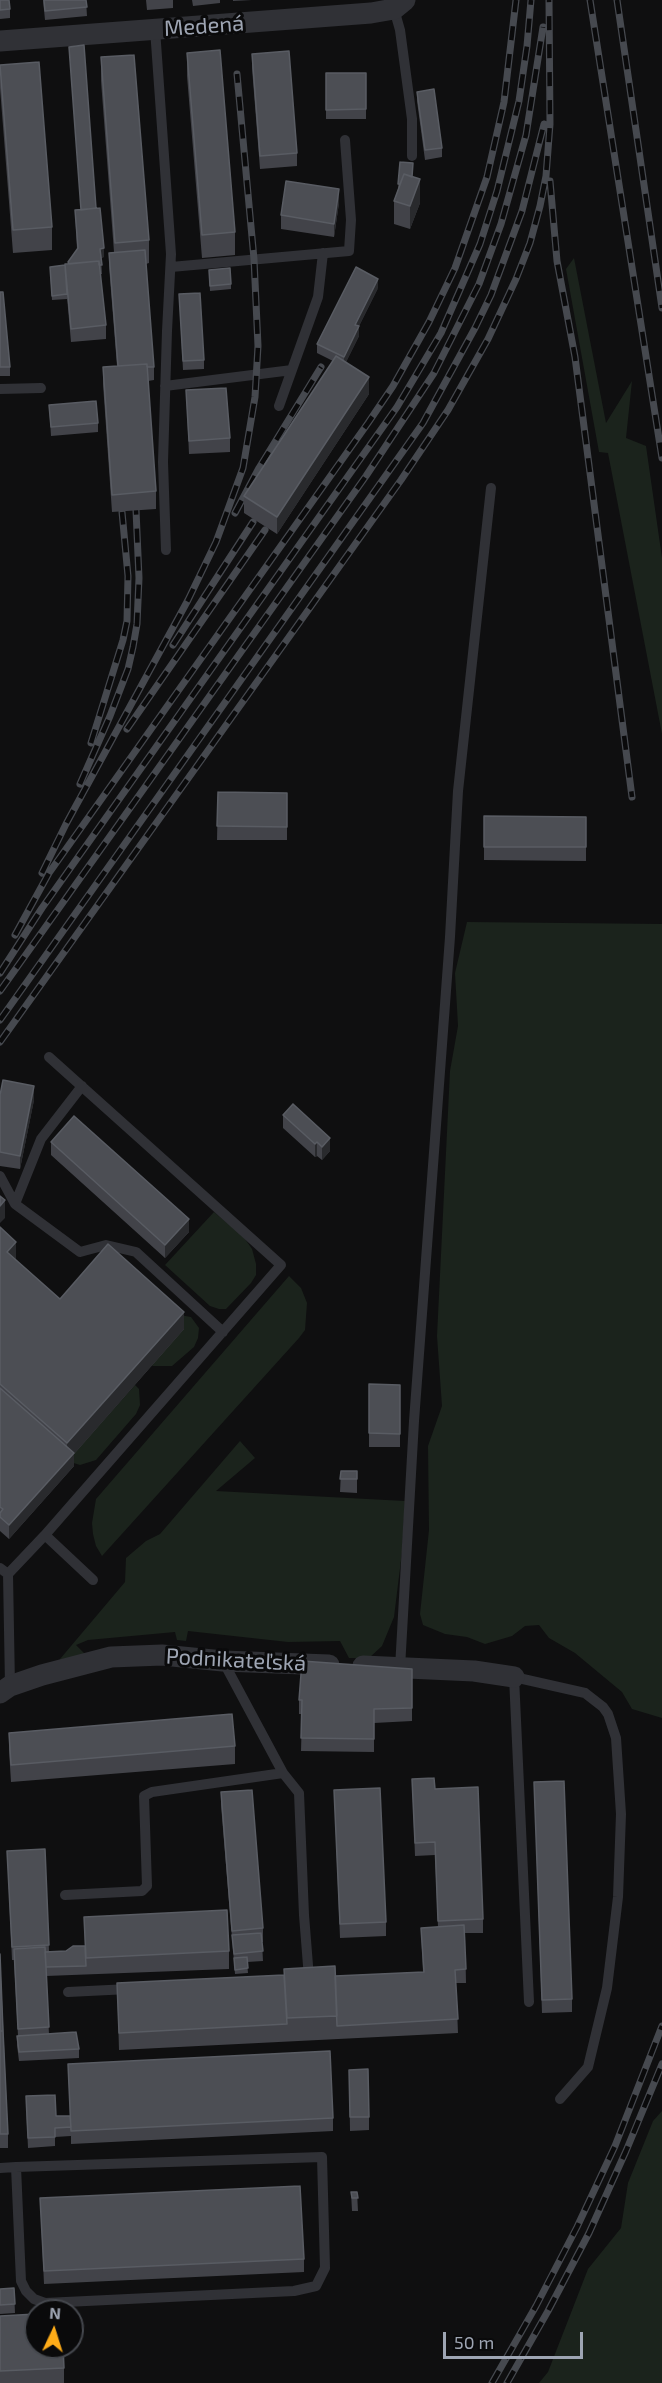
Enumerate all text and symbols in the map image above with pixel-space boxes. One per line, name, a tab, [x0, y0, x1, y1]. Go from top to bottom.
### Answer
street label: Medená	[163, 10, 245, 42]
street label: Podnikateľská	[165, 1643, 307, 1677]
north arrow	[24, 2299, 84, 2359]
text: N	[49, 2303, 62, 2322]
scale bar	[446, 2320, 586, 2358]
text: 50 m	[454, 2331, 494, 2353]

